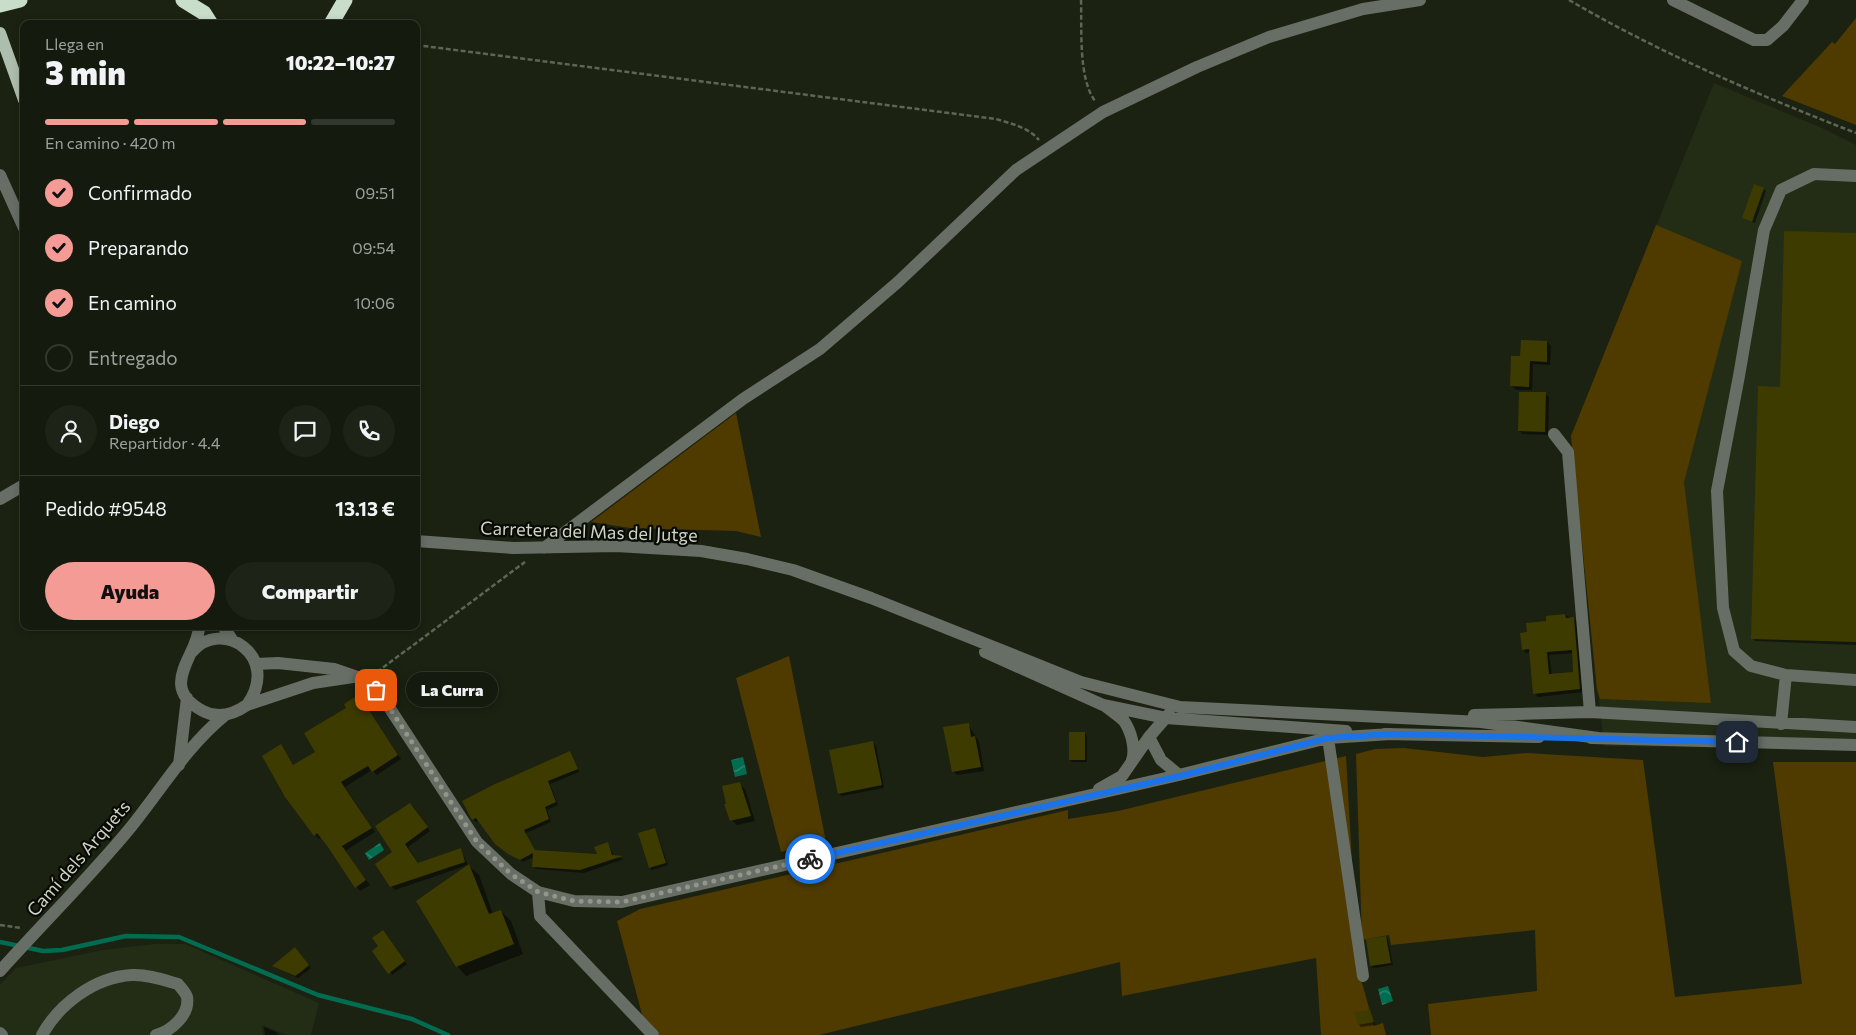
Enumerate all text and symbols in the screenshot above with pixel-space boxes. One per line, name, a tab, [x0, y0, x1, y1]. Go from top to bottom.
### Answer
text: Llega en	[45, 34, 104, 53]
text: 10:22–10:27	[286, 51, 395, 74]
text: 3 min	[45, 52, 126, 92]
text: En camino · 420 m	[45, 133, 175, 152]
icon: check	[45, 179, 73, 207]
text: Confirmado	[88, 181, 192, 204]
text: 09:51	[355, 183, 395, 202]
icon: check	[45, 234, 73, 262]
text: Preparando	[88, 236, 189, 259]
text: 09:54	[352, 238, 395, 257]
icon: check	[45, 289, 73, 317]
text: En camino	[88, 291, 177, 314]
text: 10:06	[354, 293, 395, 312]
text: Entregado	[88, 346, 178, 369]
button: person	[45, 405, 97, 457]
button: chat	[279, 405, 331, 457]
button: phone	[343, 405, 395, 457]
text: Diego	[109, 410, 160, 433]
text: Repartidor · 4.4	[109, 433, 220, 452]
text: Pedido #9548	[45, 497, 167, 520]
text: 13.13 €	[335, 497, 395, 520]
street label: Carretera del Mas del Jutge	[480, 516, 698, 546]
button: Ayuda	[45, 562, 215, 620]
button: Compartir	[225, 562, 395, 620]
pin	[355, 669, 397, 711]
callout: La Curra	[406, 672, 498, 708]
icon: bag	[362, 676, 390, 704]
text: La Curra	[421, 680, 483, 699]
pin	[1716, 721, 1758, 763]
icon: home	[1723, 728, 1751, 756]
street label: Camí dels Arquets	[22, 796, 134, 920]
courier	[785, 834, 835, 884]
icon: bike	[796, 845, 824, 873]

